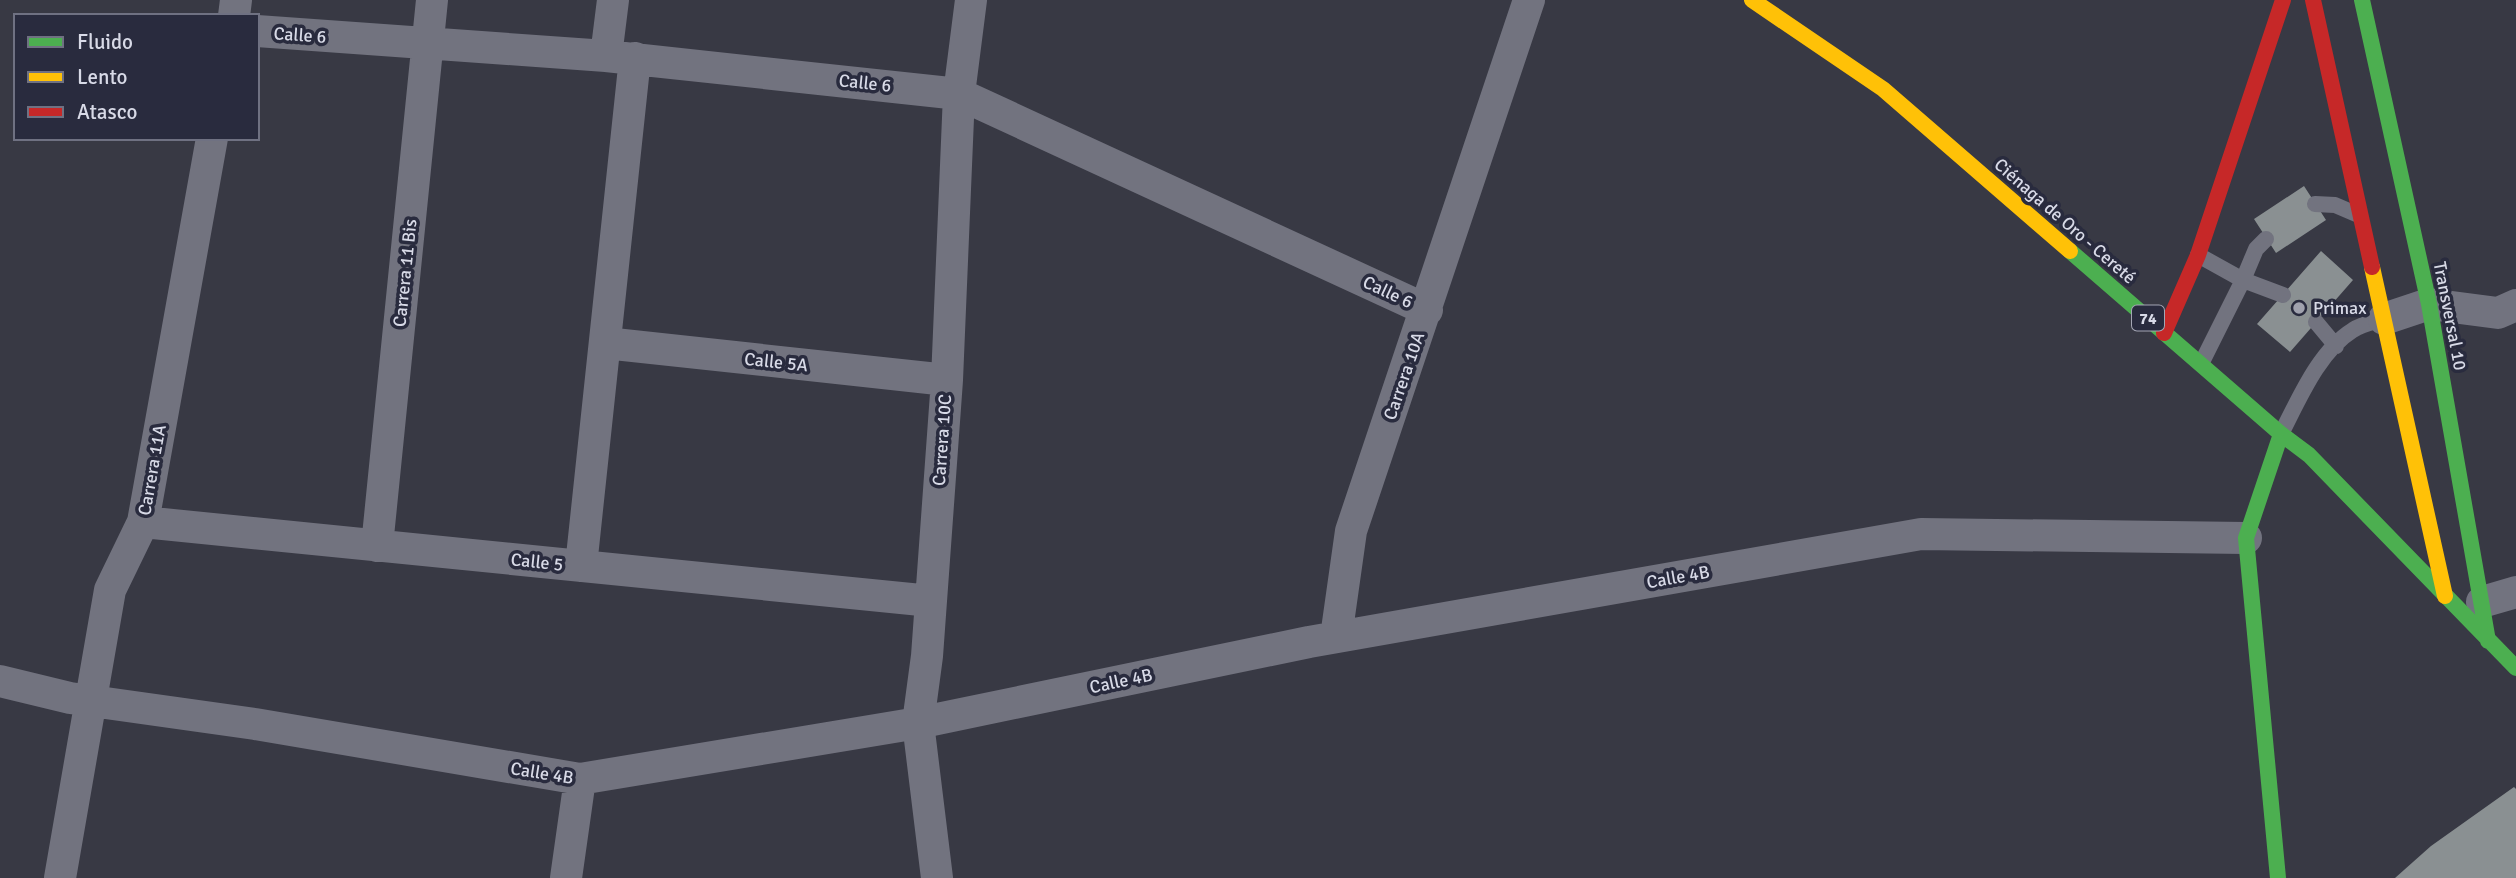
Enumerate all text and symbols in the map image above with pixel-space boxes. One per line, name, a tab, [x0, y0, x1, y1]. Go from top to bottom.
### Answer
legend	[14, 14, 259, 140]
street label: Calle 6	[273, 22, 327, 48]
text: Fluido	[77, 29, 133, 55]
text: Lento	[77, 64, 127, 90]
street label: Calle 6	[838, 69, 892, 97]
text: Atasco	[77, 99, 137, 125]
street label: Ciénaga de Oro - Cereté	[1990, 153, 2140, 289]
street label: Carrera 11 Bis	[388, 218, 422, 328]
street label: Transversal 10	[2429, 260, 2471, 372]
street label: Calle 6	[1359, 271, 1417, 313]
place label: Primax	[2313, 297, 2367, 319]
marker: Primax	[2291, 300, 2307, 316]
road number: 74	[2132, 306, 2164, 330]
street label: Carrera 10A	[1379, 329, 1429, 423]
street label: Calle 5A	[743, 348, 809, 376]
street label: Carrera 10C	[928, 393, 956, 486]
street label: Carrera 11A	[133, 423, 171, 517]
street label: Calle 5	[510, 548, 564, 576]
street label: Calle 4B	[1645, 561, 1711, 593]
street label: Calle 4B	[1088, 664, 1155, 698]
street label: Calle 4B	[509, 757, 575, 789]

